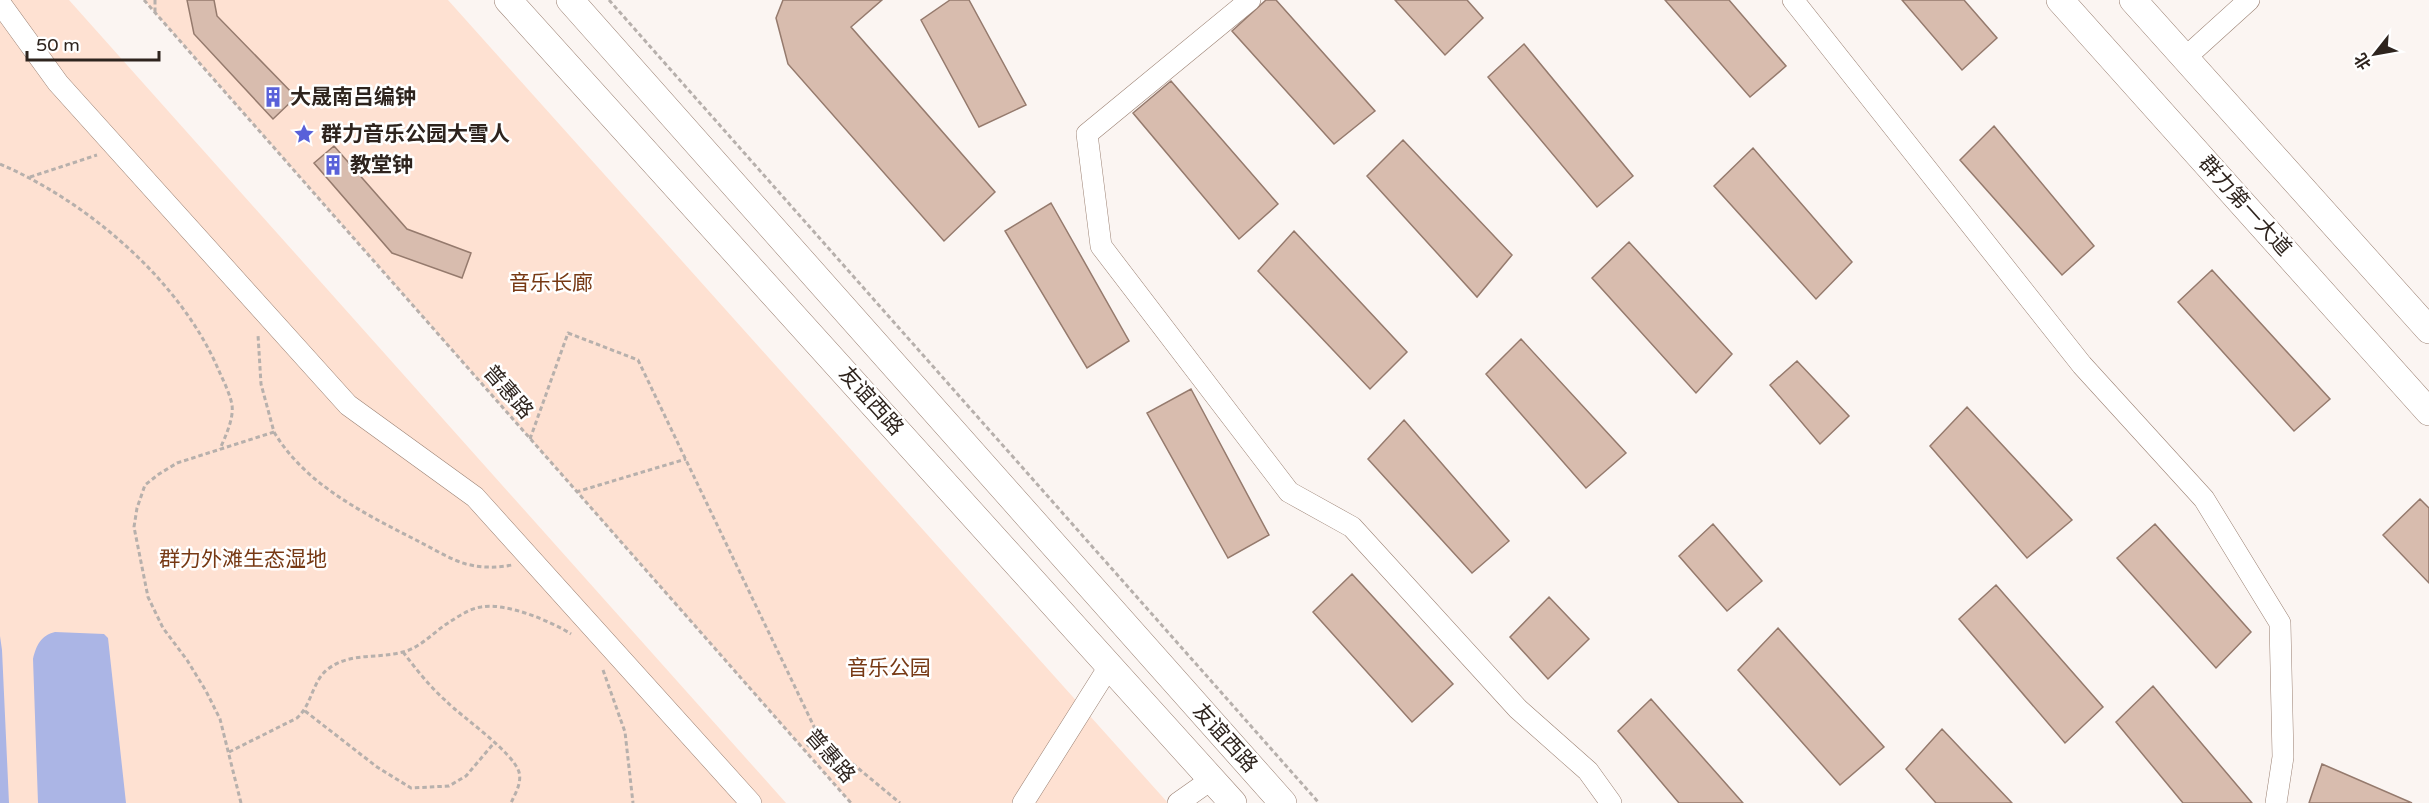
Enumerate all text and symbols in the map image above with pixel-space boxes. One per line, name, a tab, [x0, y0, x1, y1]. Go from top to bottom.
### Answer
scale bar	[27, 24, 159, 62]
north arrow	[2345, 24, 2405, 84]
text: 50 m	[36, 34, 80, 56]
text: 北	[2350, 49, 2376, 73]
building icon: 大晟南吕编钟	[261, 85, 285, 109]
place label: 大晟南吕编钟	[290, 85, 416, 110]
place icon: 群力音乐公园大雪人	[292, 122, 316, 146]
place label: 群力音乐公园大雪人	[321, 122, 510, 147]
street label: 群力第一大道	[2194, 151, 2296, 261]
building icon: 教堂钟	[321, 153, 345, 177]
place label: 教堂钟	[350, 153, 413, 178]
park label: 音乐长廊	[509, 271, 593, 296]
street label: 普惠路	[478, 360, 538, 424]
street label: 友谊西路	[834, 361, 908, 441]
park label: 群力外滩生态湿地	[159, 547, 327, 572]
park label: 音乐公园	[847, 656, 931, 681]
street label: 友谊西路	[1188, 698, 1262, 778]
street label: 普惠路	[800, 724, 860, 788]

